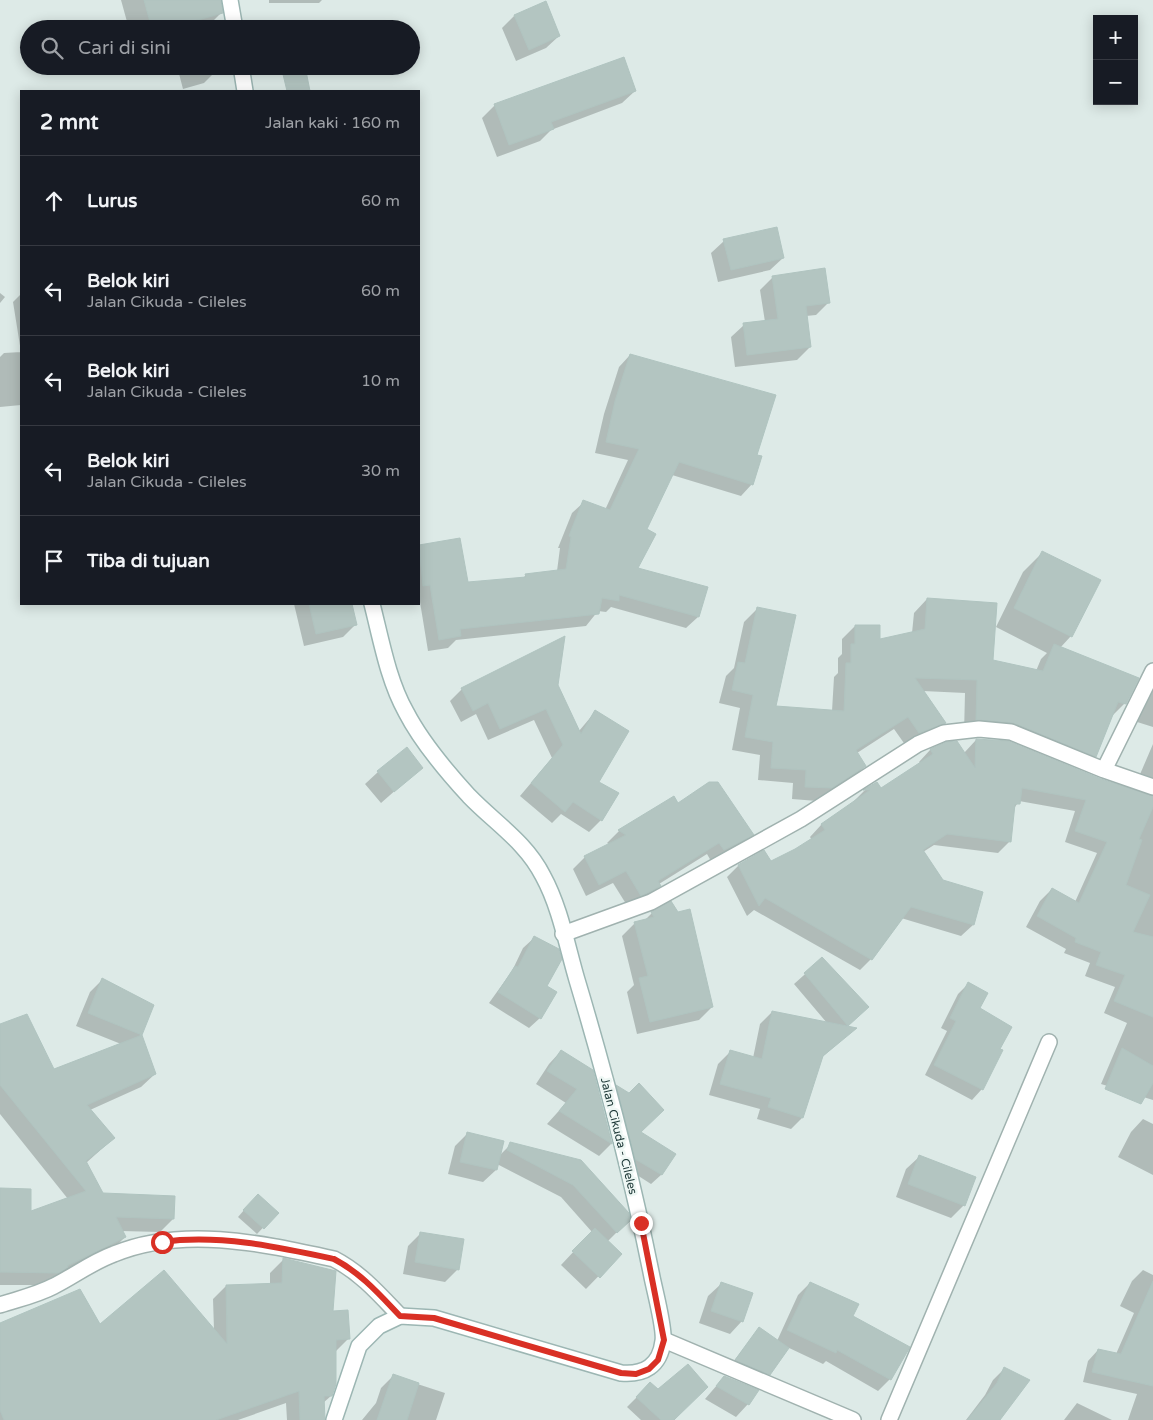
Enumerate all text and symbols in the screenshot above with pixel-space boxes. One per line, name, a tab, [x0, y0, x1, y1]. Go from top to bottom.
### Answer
map controls	[1093, 15, 1138, 105]
button: +	[1093, 15, 1138, 60]
search box	[20, 20, 420, 75]
icon: search	[38, 34, 66, 62]
text: Cari di sini	[78, 37, 171, 59]
button: −	[1093, 60, 1138, 105]
text: 2 mnt	[40, 110, 99, 135]
text: Jalan kaki · 160 m	[265, 113, 400, 133]
icon: ahead	[40, 187, 68, 215]
text: Lurus	[87, 190, 137, 212]
text: 60 m	[361, 191, 400, 211]
text: Belok kiri	[87, 270, 170, 292]
icon: left	[40, 277, 68, 305]
text: 60 m	[361, 281, 400, 301]
text: Jalan Cikuda - Cileles	[87, 292, 247, 312]
text: Belok kiri	[87, 360, 170, 382]
icon: left	[40, 367, 68, 395]
text: 10 m	[361, 371, 400, 391]
text: Jalan Cikuda - Cileles	[87, 382, 247, 402]
text: Belok kiri	[87, 450, 170, 472]
icon: left	[40, 457, 68, 485]
text: 30 m	[361, 461, 400, 481]
text: Jalan Cikuda - Cileles	[87, 472, 247, 492]
icon: arrive	[40, 547, 68, 575]
text: Tiba di tujuan	[87, 550, 210, 572]
street label: Jalan Cikuda - Cileles	[598, 1076, 640, 1196]
route end	[630, 1212, 653, 1235]
route start	[151, 1231, 174, 1254]

